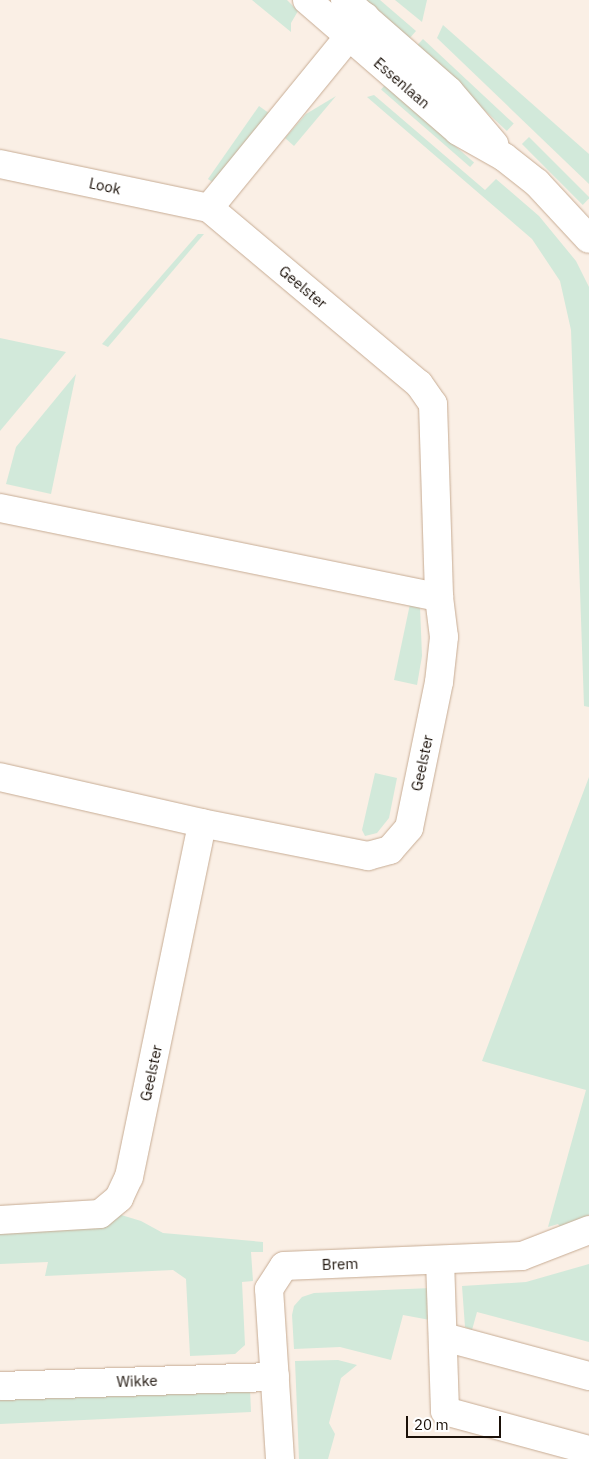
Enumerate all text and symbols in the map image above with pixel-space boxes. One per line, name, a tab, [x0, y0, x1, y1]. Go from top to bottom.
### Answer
street label: Essenlaan	[370, 54, 434, 112]
street label: Look	[87, 174, 123, 198]
street label: Geelster	[275, 262, 331, 312]
street label: Geelster	[407, 733, 437, 793]
street label: Geelster	[136, 1043, 166, 1103]
street label: Brem	[321, 1254, 359, 1274]
street label: Wikke	[116, 1371, 158, 1391]
scale bar	[409, 1406, 504, 1438]
text: 20 m	[414, 1415, 449, 1434]

